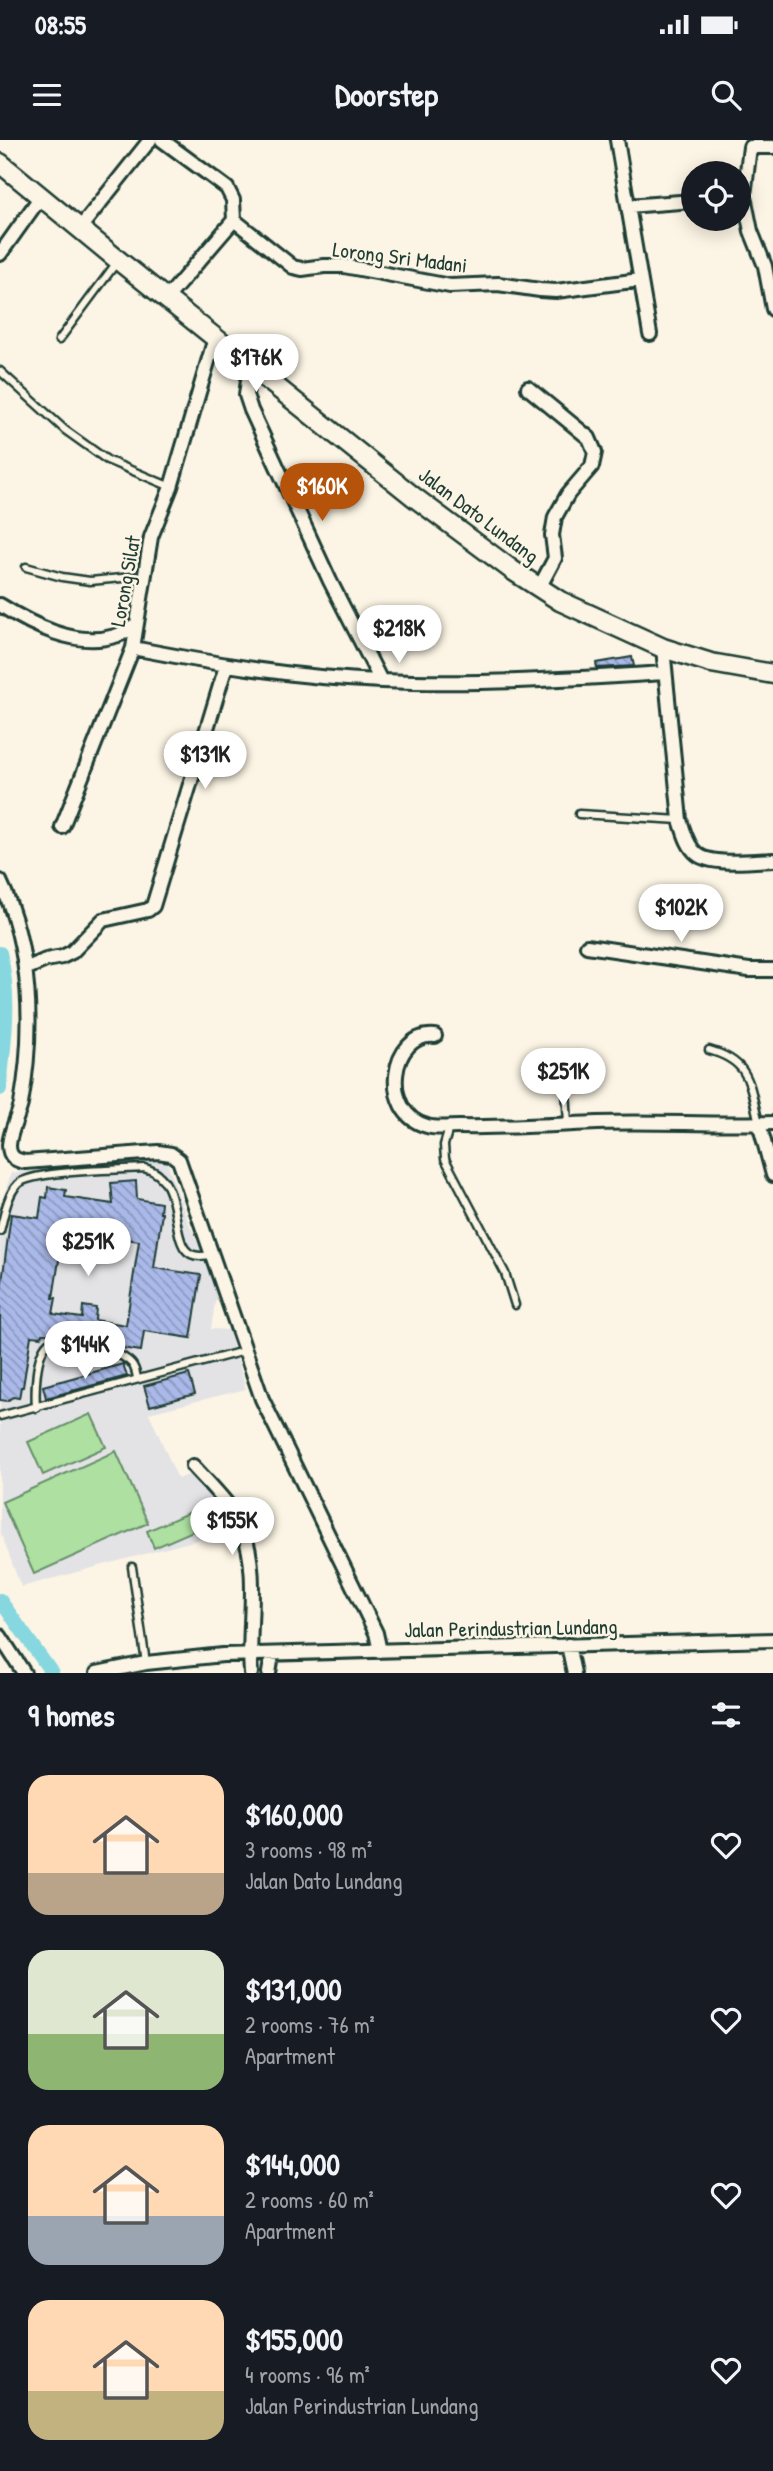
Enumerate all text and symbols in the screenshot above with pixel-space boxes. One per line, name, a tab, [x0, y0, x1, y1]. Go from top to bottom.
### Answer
text: 08:55	[35, 7, 86, 42]
text: Doorstep	[335, 73, 438, 116]
icon: menu	[28, 76, 66, 114]
icon: search	[707, 76, 745, 114]
map controls	[681, 161, 751, 231]
button: locate	[681, 161, 751, 231]
street label: Lorong Sri Madani	[331, 234, 469, 280]
pin: $176K	[207, 334, 305, 394]
text: $176K	[230, 341, 282, 372]
street label: Jalan Dato Lundang	[413, 460, 545, 570]
pin: $160K	[273, 464, 371, 523]
text: $160K	[296, 470, 348, 501]
street label: Lorong Silat	[103, 532, 147, 629]
pin: $218K	[350, 606, 448, 665]
text: $218K	[373, 612, 425, 643]
pin: $131K	[156, 732, 254, 791]
text: $131K	[180, 738, 230, 769]
pin: $102K	[632, 884, 730, 944]
text: $102K	[654, 891, 708, 922]
pin: $251K	[514, 1048, 612, 1108]
text: $251K	[537, 1055, 589, 1086]
pin: $251K	[39, 1218, 137, 1278]
text: $251K	[62, 1225, 114, 1256]
pin: $144K	[36, 1322, 134, 1381]
text: $144K	[60, 1328, 110, 1359]
pin: $155K	[183, 1498, 281, 1557]
text: $155K	[206, 1504, 258, 1535]
street label: Jalan Perindustrian Lundang	[404, 1612, 618, 1644]
text: 9 homes	[28, 1695, 115, 1735]
icon: filters	[707, 1696, 745, 1734]
text: $160,000	[245, 1794, 343, 1834]
icon: home	[84, 1803, 168, 1887]
icon: heart	[707, 1826, 745, 1864]
text: 3 rooms · 98 m²	[245, 1834, 372, 1865]
text: Jalan Dato Lundang	[245, 1865, 403, 1896]
text: $131,000	[245, 1969, 342, 2009]
icon: home	[84, 1978, 168, 2062]
icon: heart	[707, 2001, 745, 2039]
text: 2 rooms · 76 m²	[245, 2009, 375, 2040]
text: Apartment	[245, 2040, 335, 2071]
text: $144,000	[245, 2144, 340, 2184]
icon: home	[84, 2153, 168, 2237]
icon: heart	[707, 2176, 745, 2214]
text: 2 rooms · 60 m²	[245, 2184, 374, 2215]
text: Apartment	[245, 2215, 335, 2246]
text: $155,000	[245, 2319, 343, 2359]
icon: home	[84, 2328, 168, 2412]
icon: heart	[707, 2351, 745, 2389]
text: 4 rooms · 96 m²	[245, 2359, 370, 2390]
text: Jalan Perindustrian Lundang	[245, 2390, 478, 2421]

